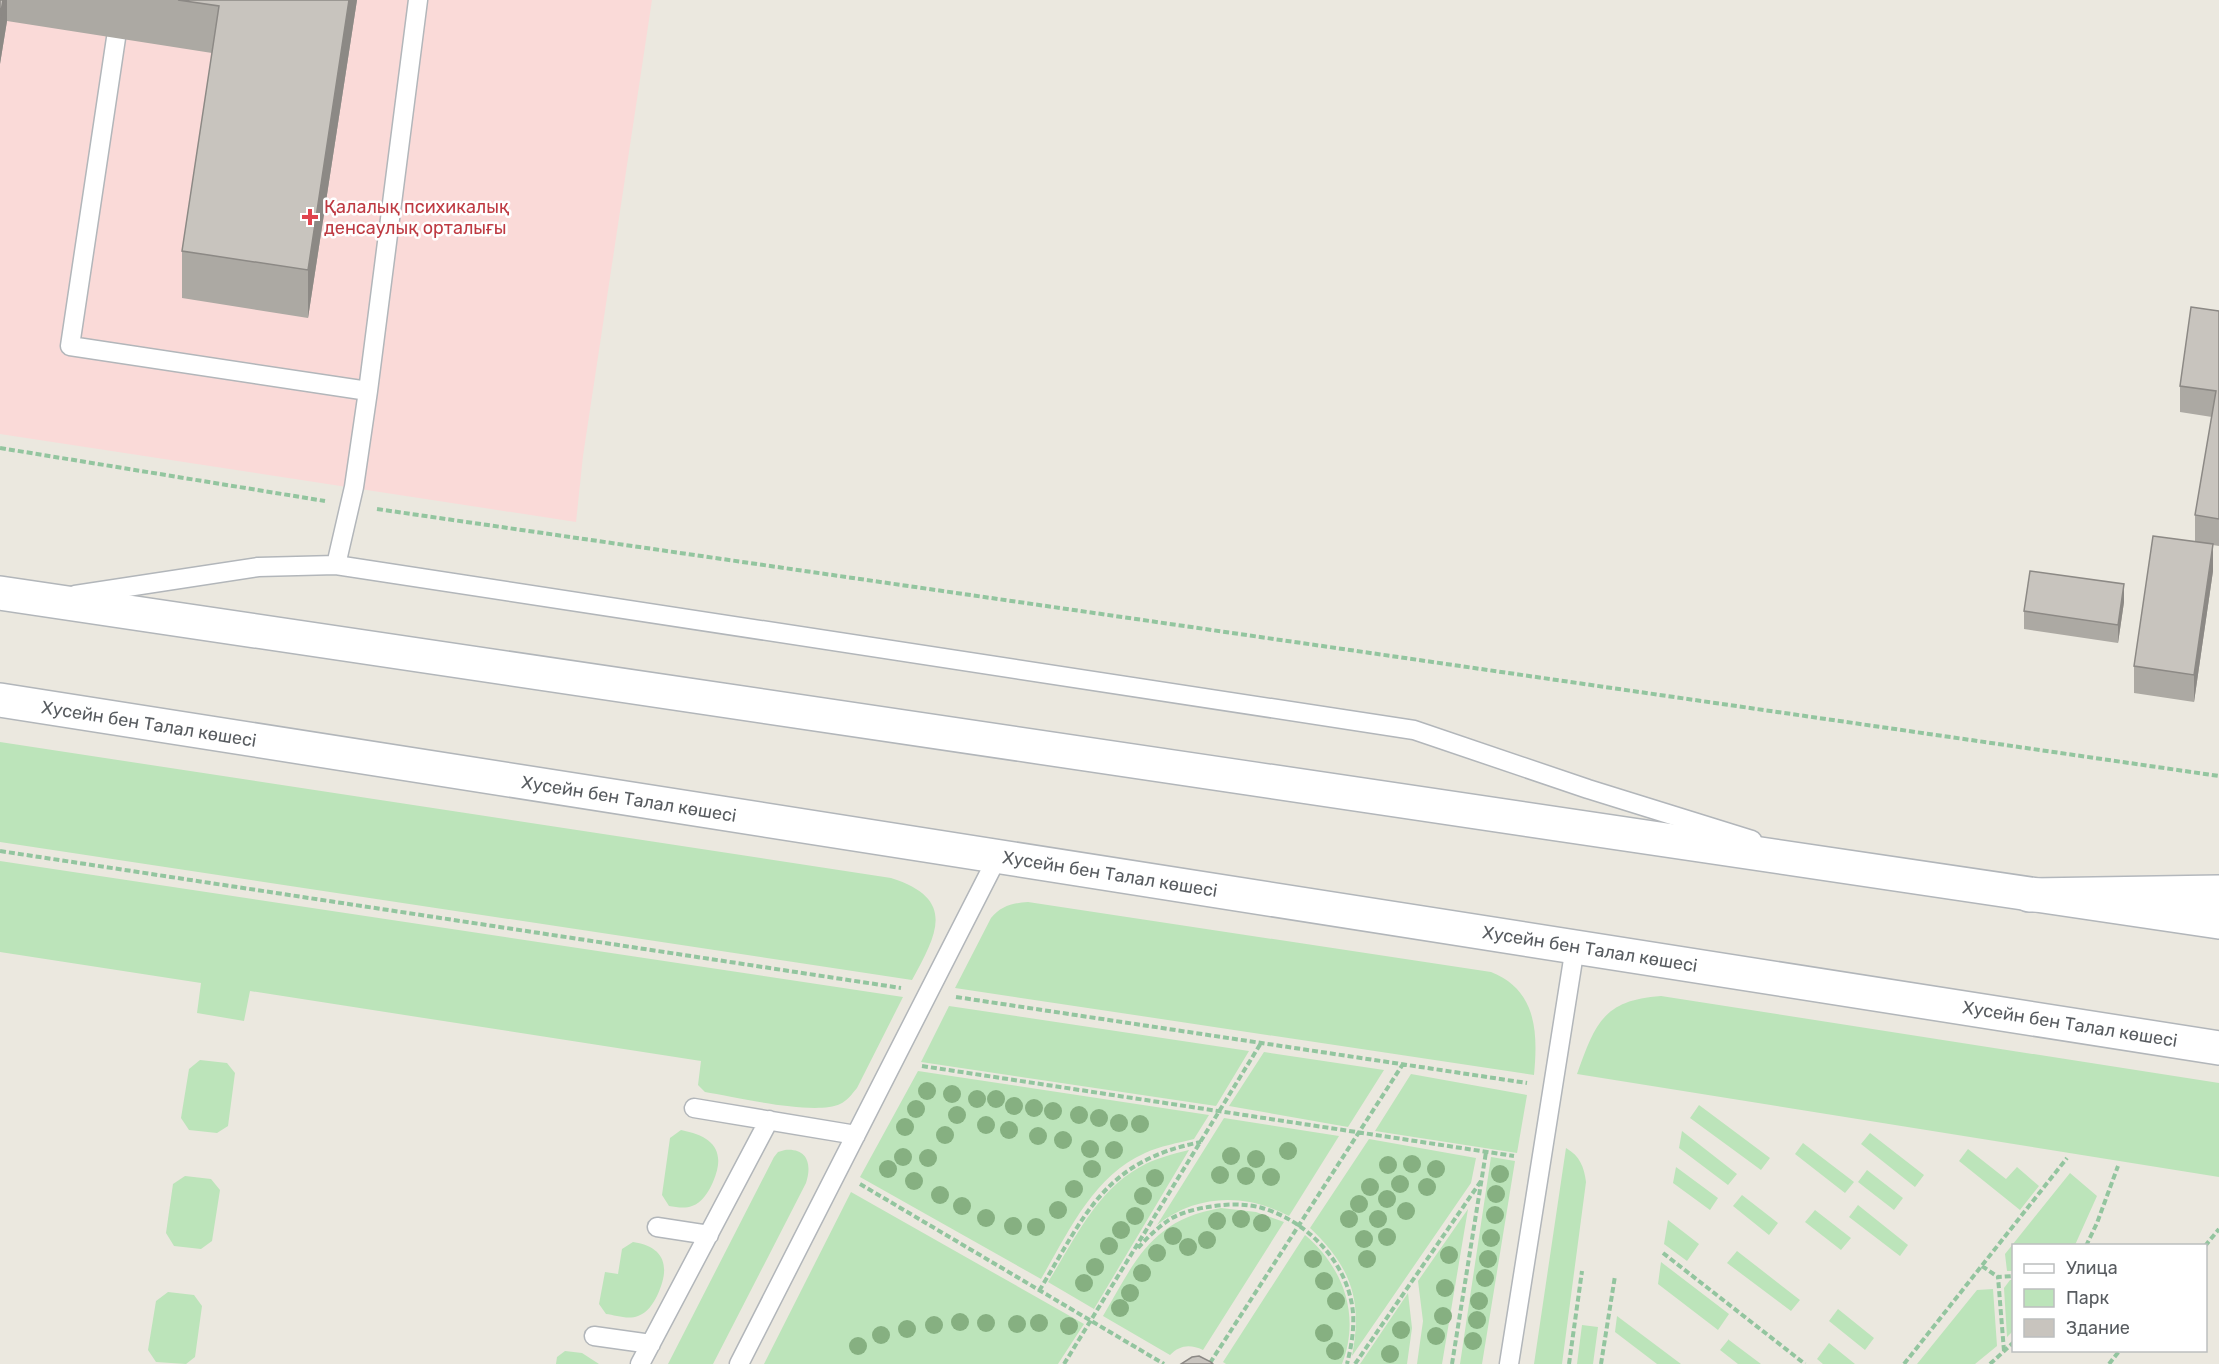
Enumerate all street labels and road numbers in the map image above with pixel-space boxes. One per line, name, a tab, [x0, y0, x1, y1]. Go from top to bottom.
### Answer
street label: Хусейн бен Талал көшесі	[40, 696, 258, 752]
street label: Хусейн бен Талал көшесі	[520, 771, 738, 827]
street label: Хусейн бен Талал көшесі	[1001, 846, 1219, 902]
street label: Хусейн бен Талал көшесі	[1481, 921, 1699, 977]
street label: Хусейн бен Талал көшесі	[1961, 996, 2179, 1052]

